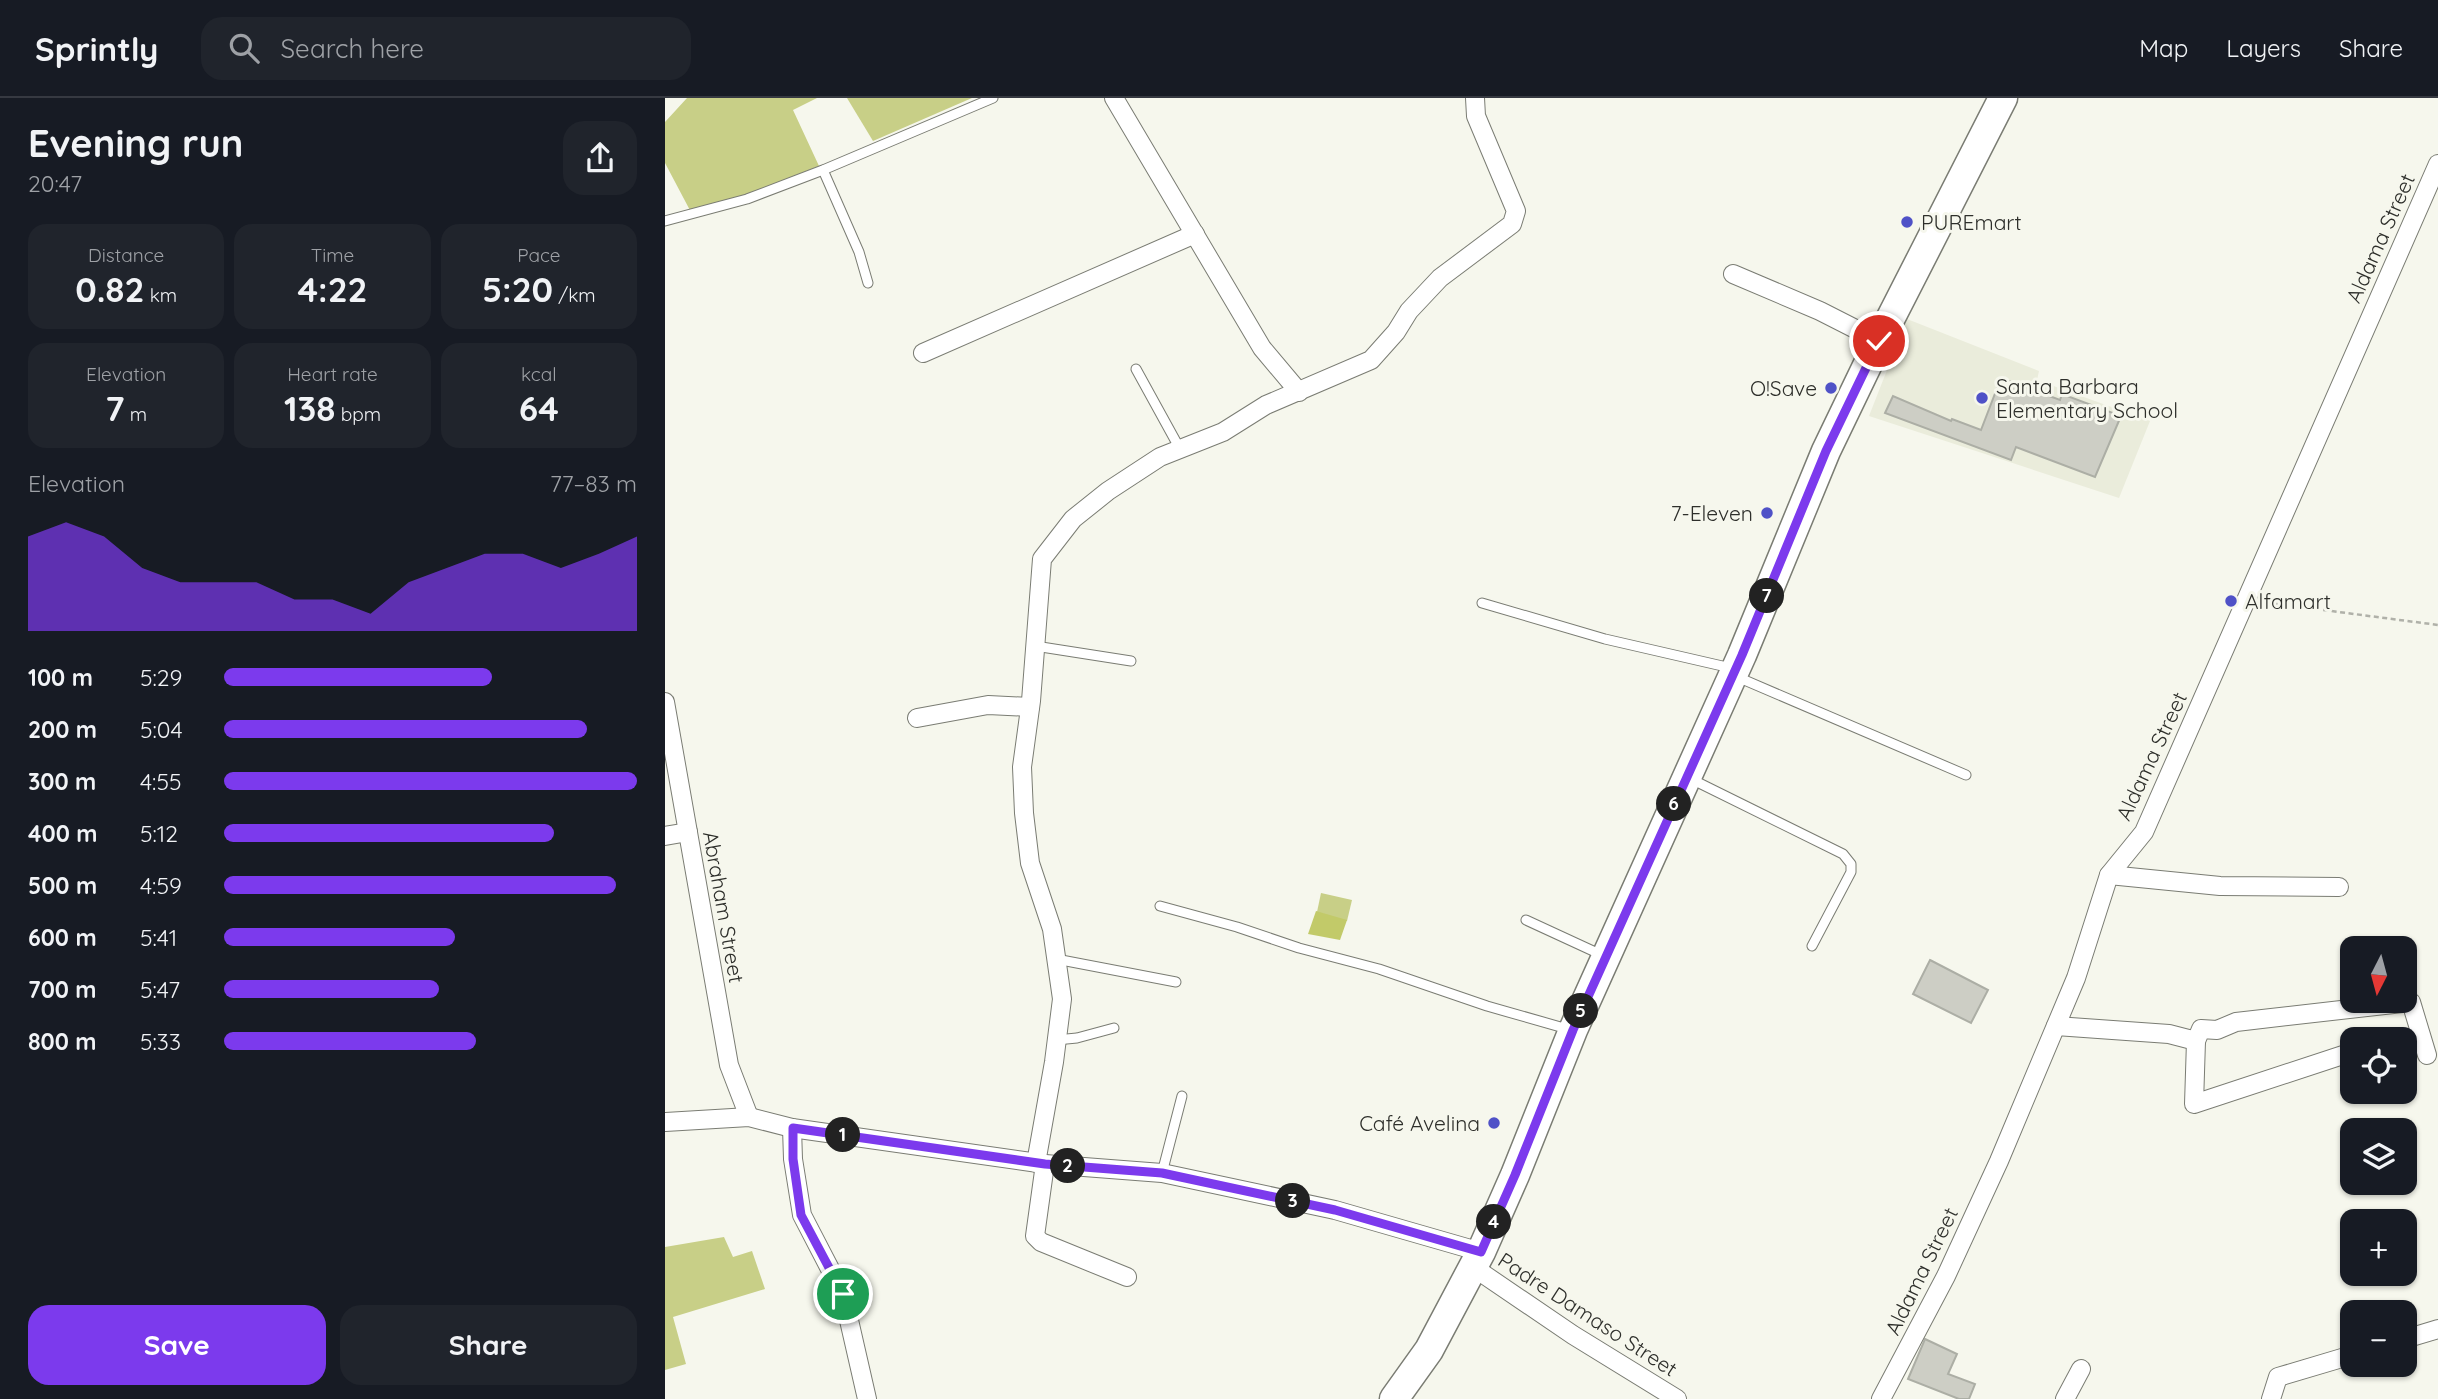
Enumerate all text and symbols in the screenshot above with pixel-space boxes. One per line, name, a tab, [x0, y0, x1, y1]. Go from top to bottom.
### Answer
search box	[201, 17, 691, 80]
text: Sprintly	[35, 28, 159, 69]
icon: search	[225, 29, 263, 67]
text: Search here	[281, 32, 424, 65]
text: Map	[2139, 33, 2188, 63]
text: Layers	[2226, 33, 2301, 63]
text: Share	[2339, 33, 2403, 63]
text: Evening run	[28, 119, 243, 167]
button: share	[563, 121, 637, 195]
text: 20:47	[28, 169, 82, 198]
street label: Aldama Street	[2340, 169, 2420, 307]
place label: PUREmart	[1921, 209, 2022, 235]
marker: PUREmart	[1899, 214, 1915, 230]
text: Distance	[88, 243, 164, 267]
text: Time	[311, 243, 354, 267]
text: Pace	[517, 243, 560, 267]
text: 0.82	[75, 267, 144, 311]
text: 4:22	[298, 267, 367, 311]
text: 5:20	[482, 267, 553, 311]
text: km	[144, 283, 177, 307]
text: /km	[553, 283, 596, 307]
pin	[1849, 311, 1909, 371]
icon: check	[1860, 322, 1898, 360]
text: Elevation	[86, 362, 166, 386]
text: Heart rate	[287, 362, 378, 386]
text: kcal	[521, 362, 557, 386]
place label: Santa Barbara Elementary School	[1996, 373, 2178, 423]
place label: O!Save	[1750, 375, 1817, 401]
marker: O!Save	[1823, 380, 1839, 396]
text: 7	[105, 386, 125, 430]
text: 138	[284, 386, 336, 430]
text: 64	[519, 386, 559, 430]
marker: Santa Barbara Elementary School	[1974, 390, 1990, 406]
text: m	[125, 402, 147, 426]
text: bpm	[336, 402, 381, 426]
text: Elevation	[28, 469, 125, 498]
text: 77–83 m	[550, 469, 637, 498]
place label: 7-Eleven	[1671, 500, 1753, 526]
marker: 7-Eleven	[1759, 505, 1775, 521]
pin: 7	[1749, 578, 1785, 614]
text: 7	[1761, 583, 1772, 607]
place label: Alfamart	[2245, 588, 2331, 614]
marker: Alfamart	[2223, 593, 2239, 609]
text: 100 m	[28, 663, 93, 692]
text: 5:29	[140, 663, 182, 692]
street label: Aldama Street	[2110, 688, 2192, 824]
text: 200 m	[28, 715, 97, 744]
text: 5:04	[140, 715, 183, 744]
text: 300 m	[28, 767, 96, 796]
text: 4:55	[140, 767, 182, 796]
pin: 6	[1657, 786, 1691, 822]
text: 6	[1668, 791, 1679, 815]
text: 400 m	[28, 819, 97, 848]
text: 5:12	[140, 819, 178, 848]
street label: Abraham Street	[698, 829, 750, 985]
text: 500 m	[28, 871, 97, 900]
text: 4:59	[140, 871, 182, 900]
text: 600 m	[28, 923, 97, 952]
text: 5:41	[140, 923, 177, 952]
north arrow	[2340, 936, 2417, 1013]
map controls	[2340, 936, 2417, 1377]
text: 700 m	[28, 975, 97, 1004]
text: 5:47	[140, 975, 180, 1004]
pin: 5	[1563, 993, 1599, 1028]
text: 5	[1575, 998, 1586, 1022]
text: 800 m	[28, 1027, 97, 1056]
text: 5:33	[140, 1027, 181, 1056]
button: locate	[2340, 1027, 2417, 1104]
place label: Café Avelina	[1359, 1110, 1480, 1136]
marker: Café Avelina	[1486, 1115, 1502, 1131]
pin: 1	[825, 1118, 861, 1152]
button: layers	[2340, 1118, 2417, 1195]
text: 1	[839, 1122, 846, 1146]
pin: 2	[1051, 1148, 1085, 1184]
text: 2	[1062, 1153, 1073, 1177]
pin: 3	[1275, 1184, 1311, 1218]
text: 3	[1287, 1188, 1298, 1212]
street label: Aldama Street	[1879, 1203, 1963, 1339]
pin: 4	[1477, 1204, 1511, 1240]
text: 4	[1488, 1209, 1499, 1233]
button: +	[2340, 1209, 2417, 1286]
street label: Padre Damaso Street	[1494, 1246, 1682, 1382]
pin	[813, 1264, 873, 1324]
icon: arrive	[824, 1275, 862, 1313]
button: −	[2340, 1300, 2417, 1377]
button: Save	[28, 1305, 326, 1385]
button: Share	[340, 1305, 637, 1385]

